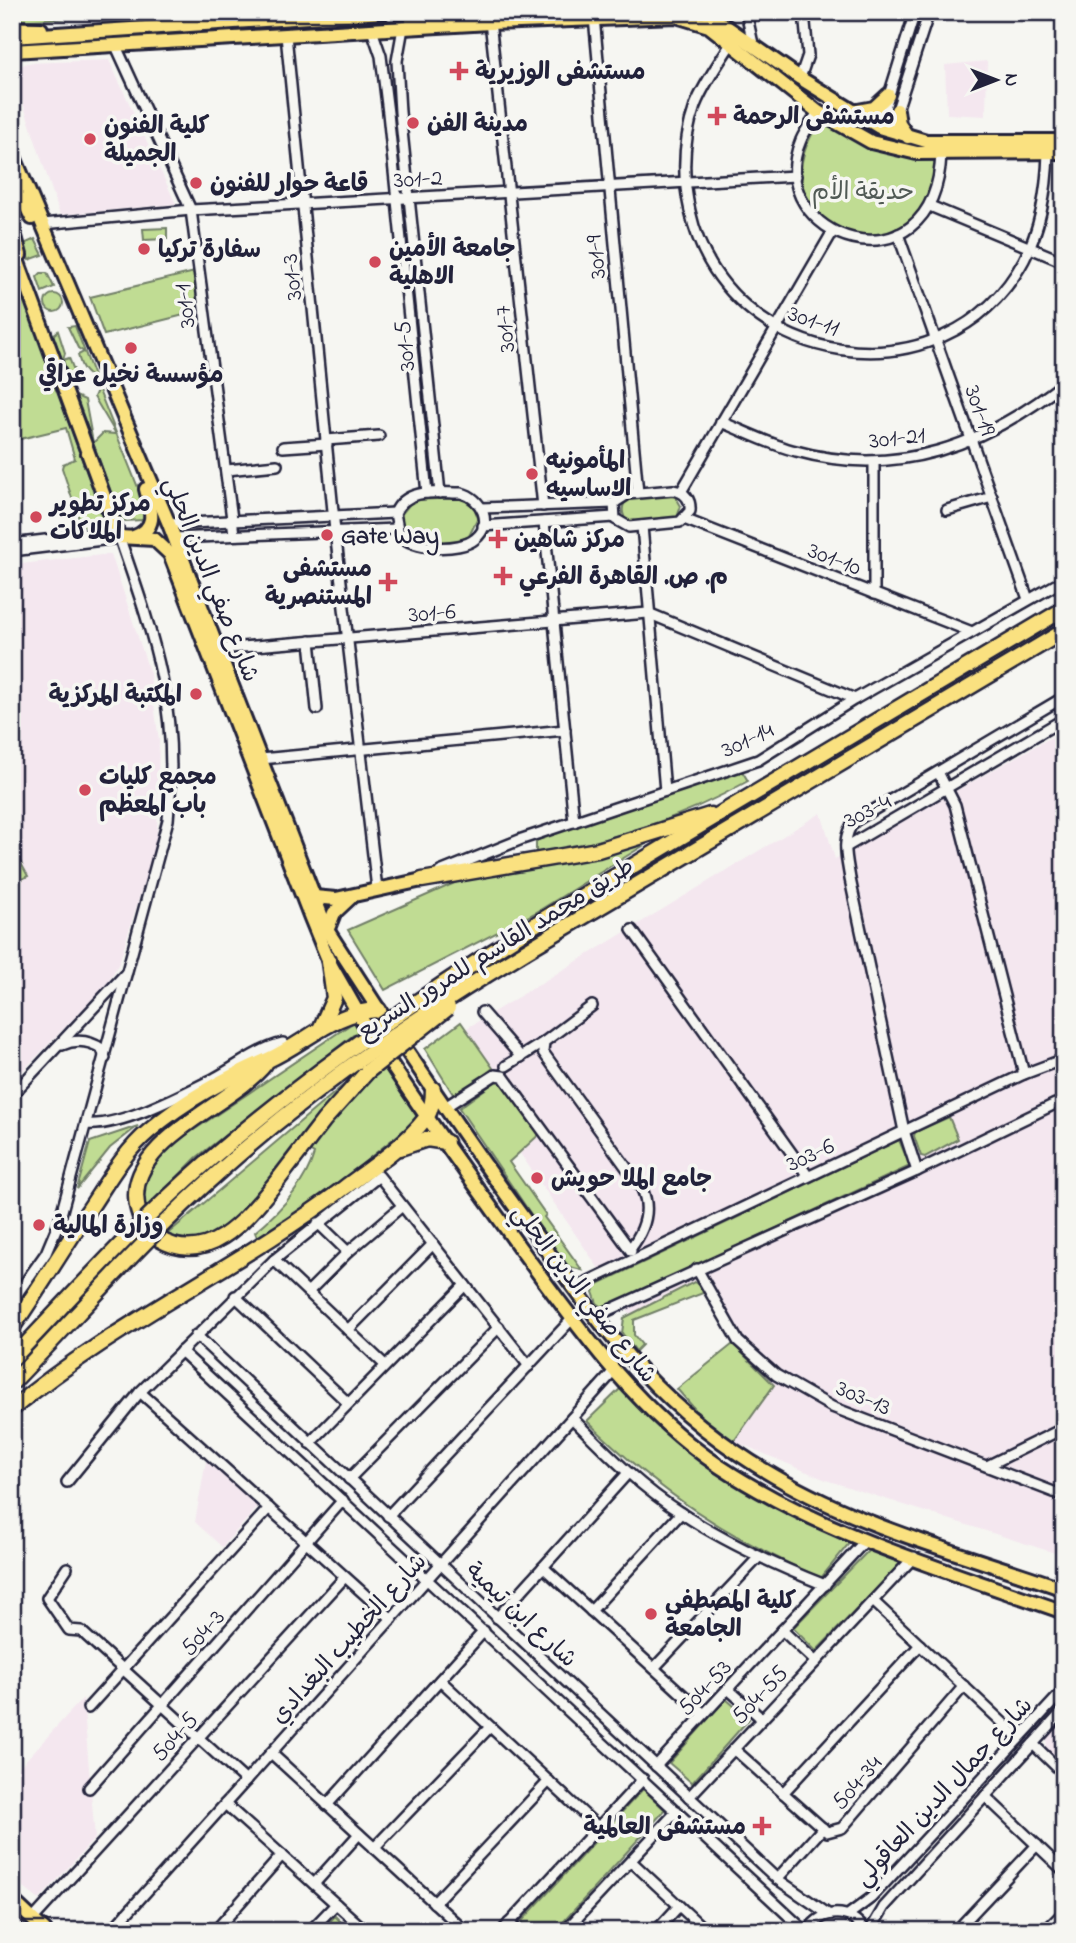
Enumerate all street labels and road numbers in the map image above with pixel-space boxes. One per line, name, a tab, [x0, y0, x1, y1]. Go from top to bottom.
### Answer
street label: 301-2	[393, 162, 444, 199]
street label: 301-9	[578, 232, 617, 281]
street label: 301-3	[274, 252, 313, 302]
street label: 301-1	[166, 281, 207, 330]
street label: 301-11	[783, 297, 844, 348]
street label: 301-7	[487, 304, 526, 354]
street label: 301-5	[386, 318, 427, 373]
street label: 301-19	[953, 381, 1004, 442]
street label: 301-21	[867, 419, 928, 460]
street label: شارع صفي الدين الحلي	[152, 472, 267, 688]
street label: 301-10	[802, 534, 866, 587]
street label: 301-6	[407, 595, 458, 634]
street label: 301-14	[716, 714, 780, 769]
street label: 303-4	[838, 785, 898, 839]
street label: طريق محمد القاسم للمرور السريع	[351, 850, 642, 1050]
street label: 303-6	[781, 1130, 841, 1183]
street label: شارع صفي الدين الحلي	[501, 1198, 664, 1392]
street label: 303-13	[830, 1372, 896, 1426]
street label: شارع الخطيب البغدادي	[263, 1546, 436, 1733]
street label: شارع ابن تيمية	[456, 1555, 584, 1677]
street label: 504-3	[173, 1602, 235, 1665]
street label: 504-53	[670, 1652, 741, 1725]
street label: 504-55	[724, 1658, 798, 1733]
street label: شارع جمال الدين العاقولي	[847, 1690, 1043, 1896]
street label: 504-5	[144, 1705, 208, 1770]
street label: 504-34	[824, 1748, 892, 1819]

